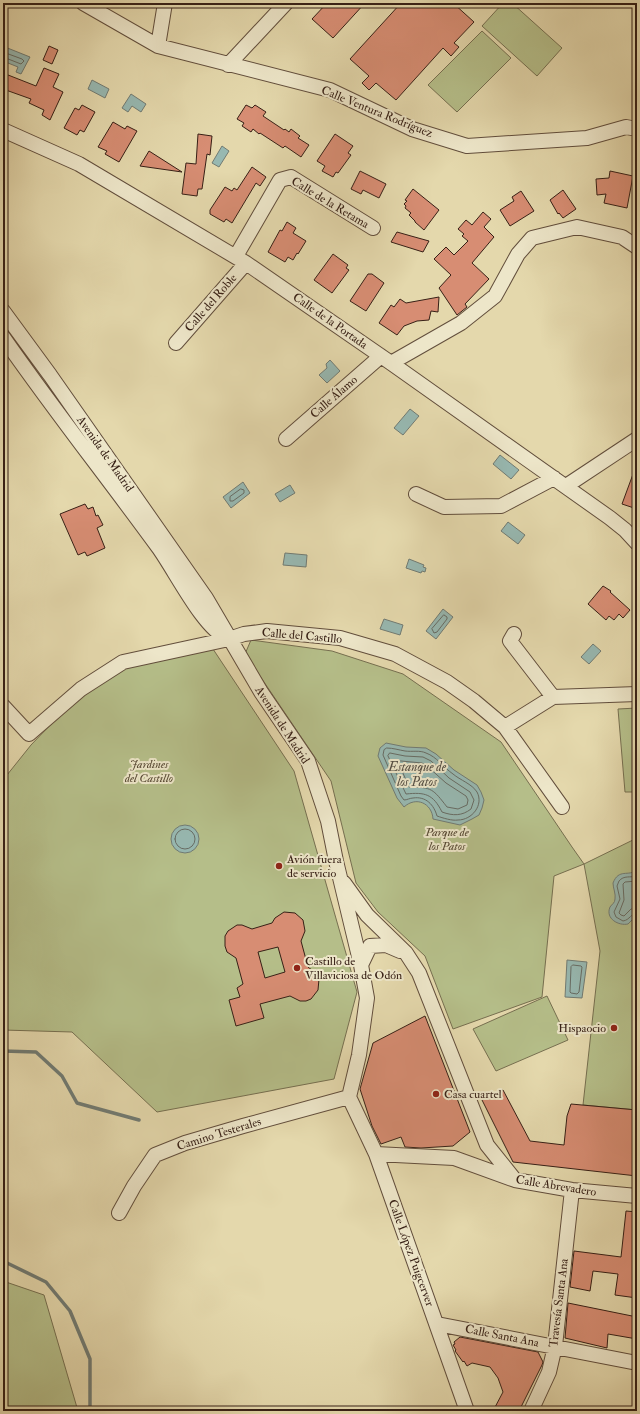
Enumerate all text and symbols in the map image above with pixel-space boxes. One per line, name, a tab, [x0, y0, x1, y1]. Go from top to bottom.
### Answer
street label: Calle Ventura Rodríguez	[319, 83, 435, 141]
street label: Calle de la Retama	[288, 174, 372, 233]
street label: Calle del Roble	[182, 271, 240, 335]
street label: Calle de la Portada	[290, 290, 371, 353]
street label: Calle Álamo	[307, 372, 361, 422]
street label: Avenida de Madrid	[73, 412, 137, 495]
street label: Calle del Castillo	[261, 625, 343, 647]
street label: Avenida de Madrid	[251, 683, 313, 767]
park label: Jardines del Castillo	[124, 757, 173, 786]
water label: Estanque de los Patos	[387, 759, 447, 790]
park label: Parque de los Patos	[424, 825, 470, 854]
place label: Avión fuera de servicio	[286, 852, 343, 881]
marker: Avión fuera de servicio	[274, 861, 284, 871]
place label: Castillo de Villaviciosa de Odón	[305, 954, 402, 983]
marker: Castillo de Villaviciosa de Odón	[292, 963, 302, 973]
place label: Hispaocio	[558, 1021, 606, 1036]
marker: Hispaocio	[609, 1023, 619, 1033]
place label: Casa cuartel	[444, 1087, 502, 1102]
marker: Casa cuartel	[431, 1089, 441, 1099]
street label: Camino Testerales	[175, 1114, 263, 1154]
street label: Calle Abrevadero	[515, 1172, 598, 1200]
street label: Calle López Puigcerver	[385, 1198, 437, 1309]
street label: Travesía Santa Ana	[546, 1257, 572, 1348]
street label: Calle Santa Ana	[464, 1321, 541, 1351]

